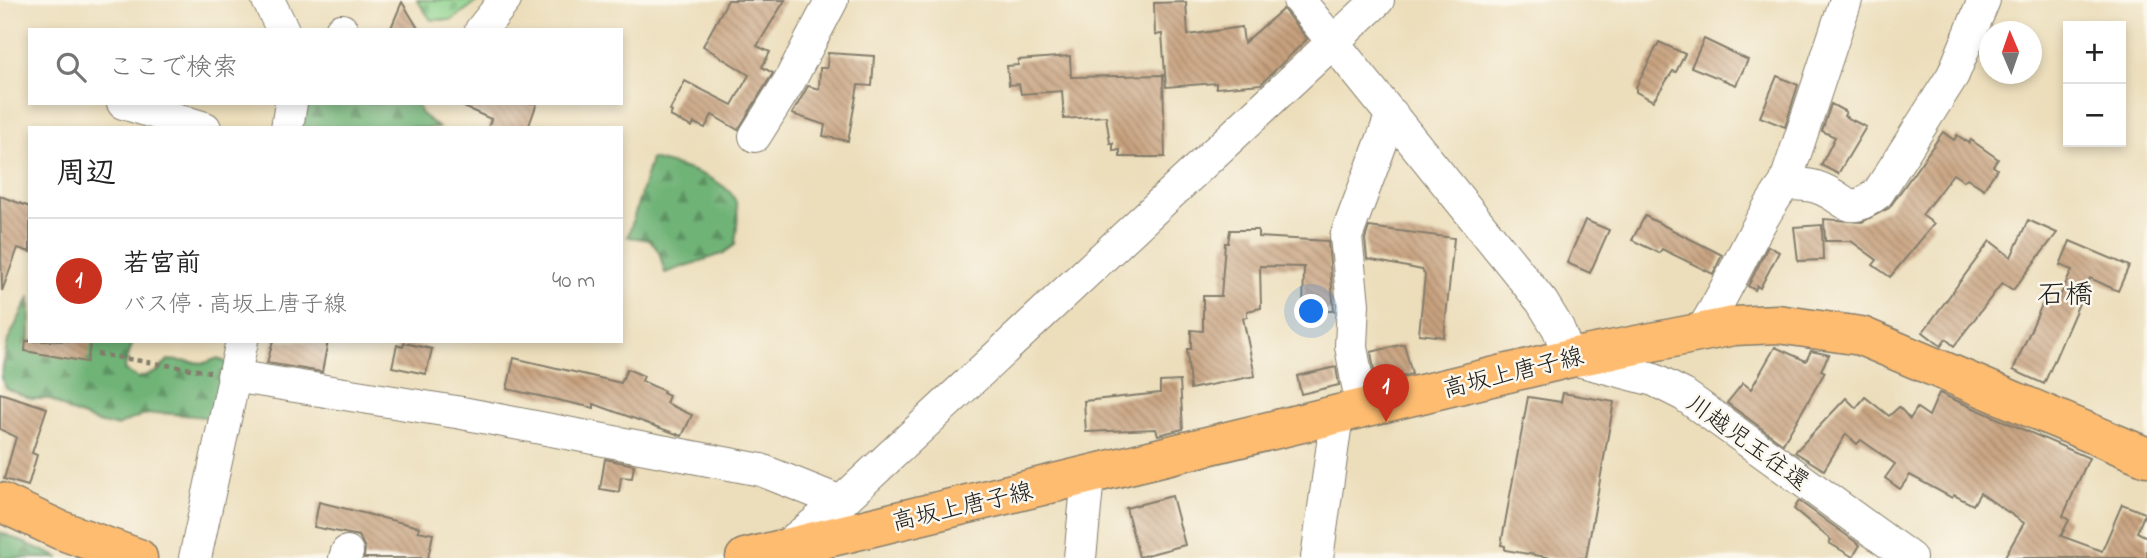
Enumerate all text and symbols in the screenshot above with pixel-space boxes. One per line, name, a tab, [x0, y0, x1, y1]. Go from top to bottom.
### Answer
north arrow	[1979, 21, 2042, 84]
map controls	[2063, 21, 2126, 147]
button: +	[2063, 21, 2126, 84]
search box	[28, 28, 623, 105]
icon: search	[52, 48, 90, 86]
text: ここで検索	[108, 50, 238, 88]
button: −	[2063, 84, 2126, 147]
text: 周辺	[56, 153, 116, 197]
text: 若宮前	[123, 246, 201, 284]
text: 1	[75, 265, 83, 298]
text: 40 m	[552, 265, 595, 298]
district label: 石橋	[2037, 276, 2093, 317]
text: バス停 · 高坂上唐子線	[123, 289, 346, 322]
your location	[1294, 294, 1328, 328]
street label: 高坂上唐子線	[1440, 340, 1588, 409]
pin: 1	[1363, 364, 1409, 422]
street label: 川越児玉往還	[1678, 388, 1815, 501]
street label: 高坂上唐子線	[888, 475, 1037, 542]

